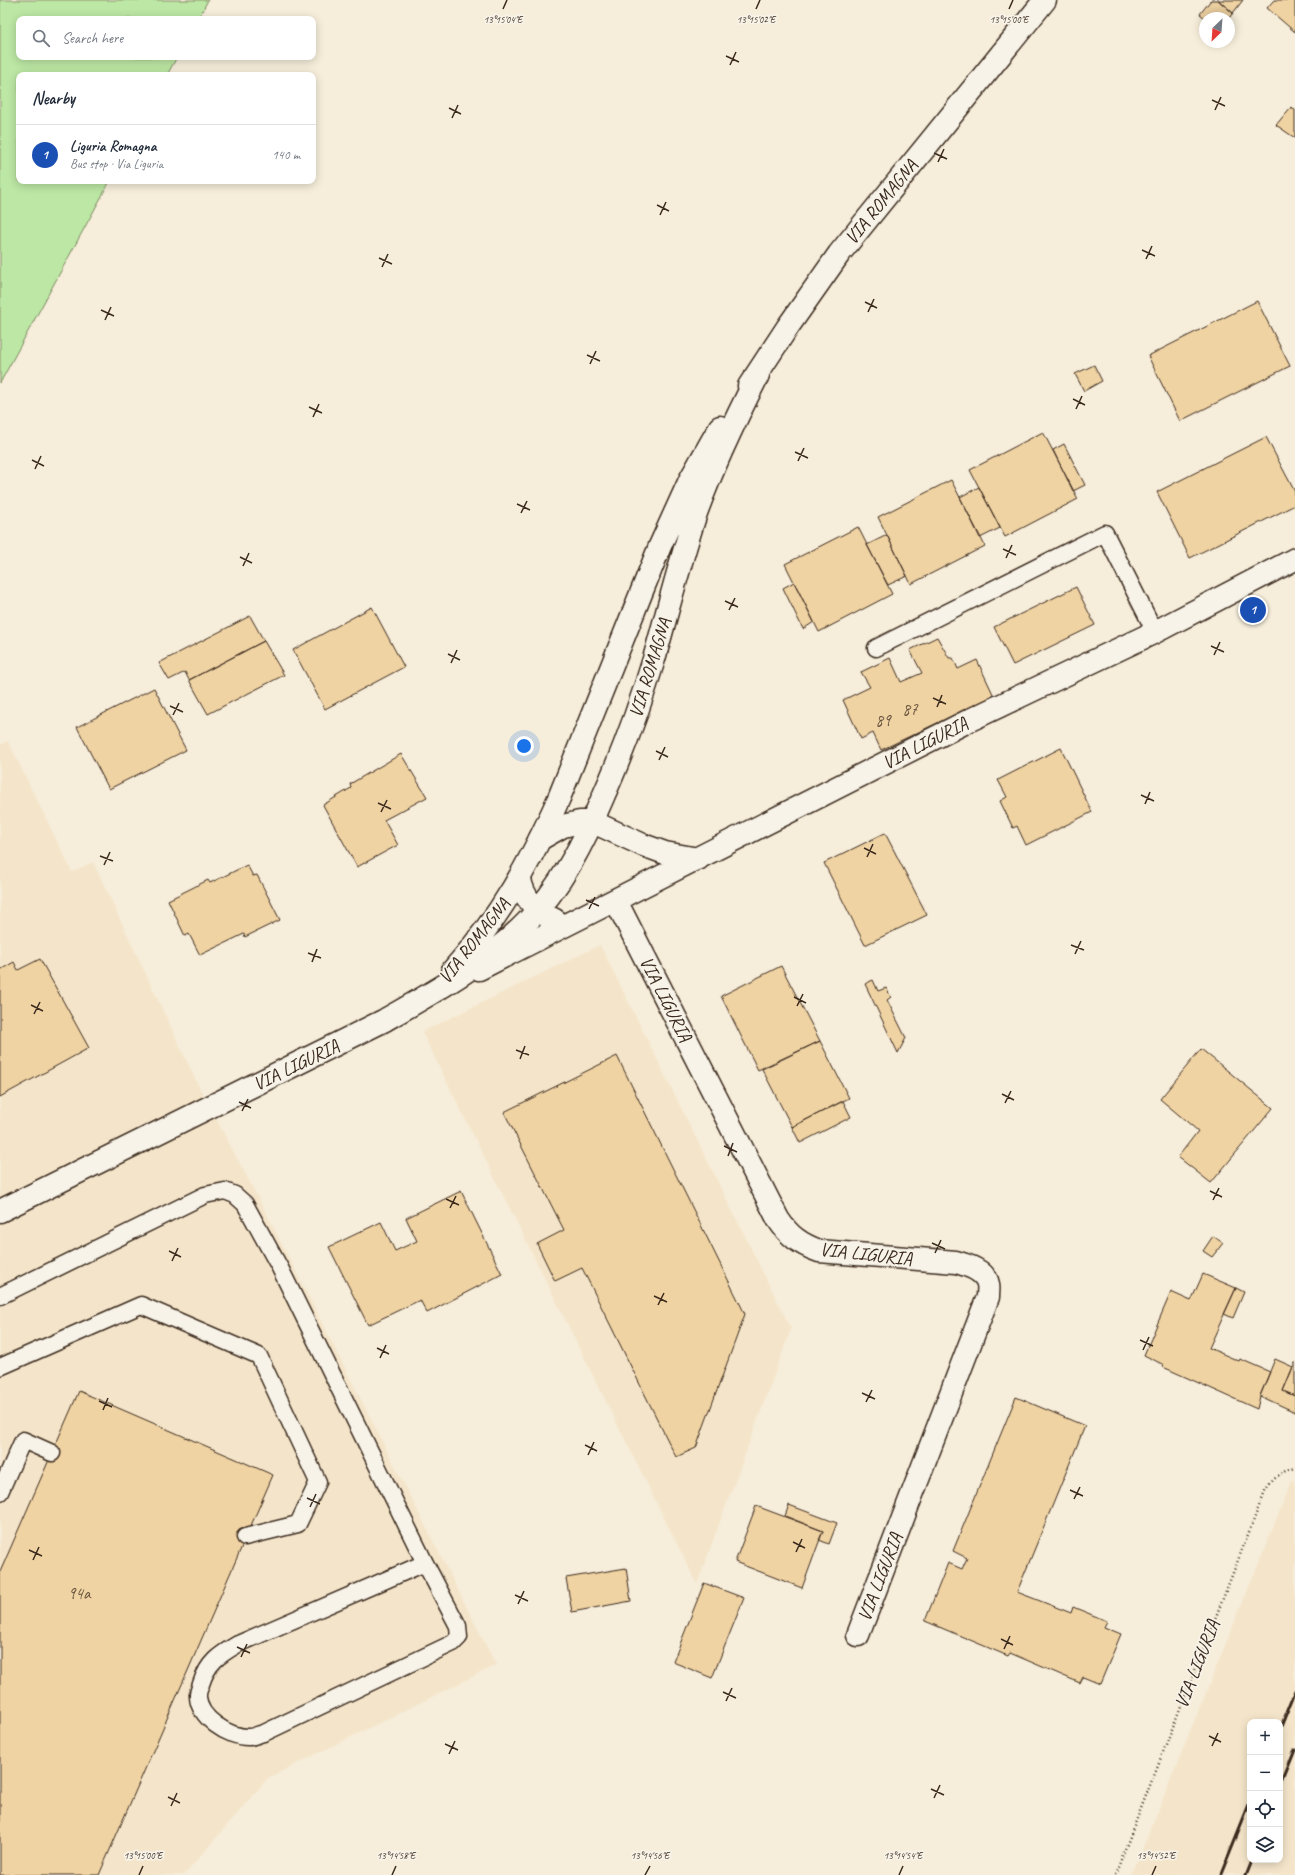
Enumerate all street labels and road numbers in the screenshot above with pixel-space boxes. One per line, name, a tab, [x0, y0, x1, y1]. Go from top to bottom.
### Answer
street label: VIA ROMAGNA	[839, 154, 923, 249]
street label: VIA ROMAGNA	[624, 615, 677, 721]
street label: VIA LIGURIA	[878, 711, 972, 775]
street label: VIA ROMAGNA	[433, 893, 515, 989]
street label: VIA LIGURIA	[634, 952, 698, 1046]
street label: VIA LIGURIA	[249, 1034, 343, 1096]
street label: VIA LIGURIA	[819, 1237, 914, 1271]
street label: VIA LIGURIA	[852, 1529, 908, 1625]
street label: VIA LIGURIA	[1169, 1616, 1225, 1712]

